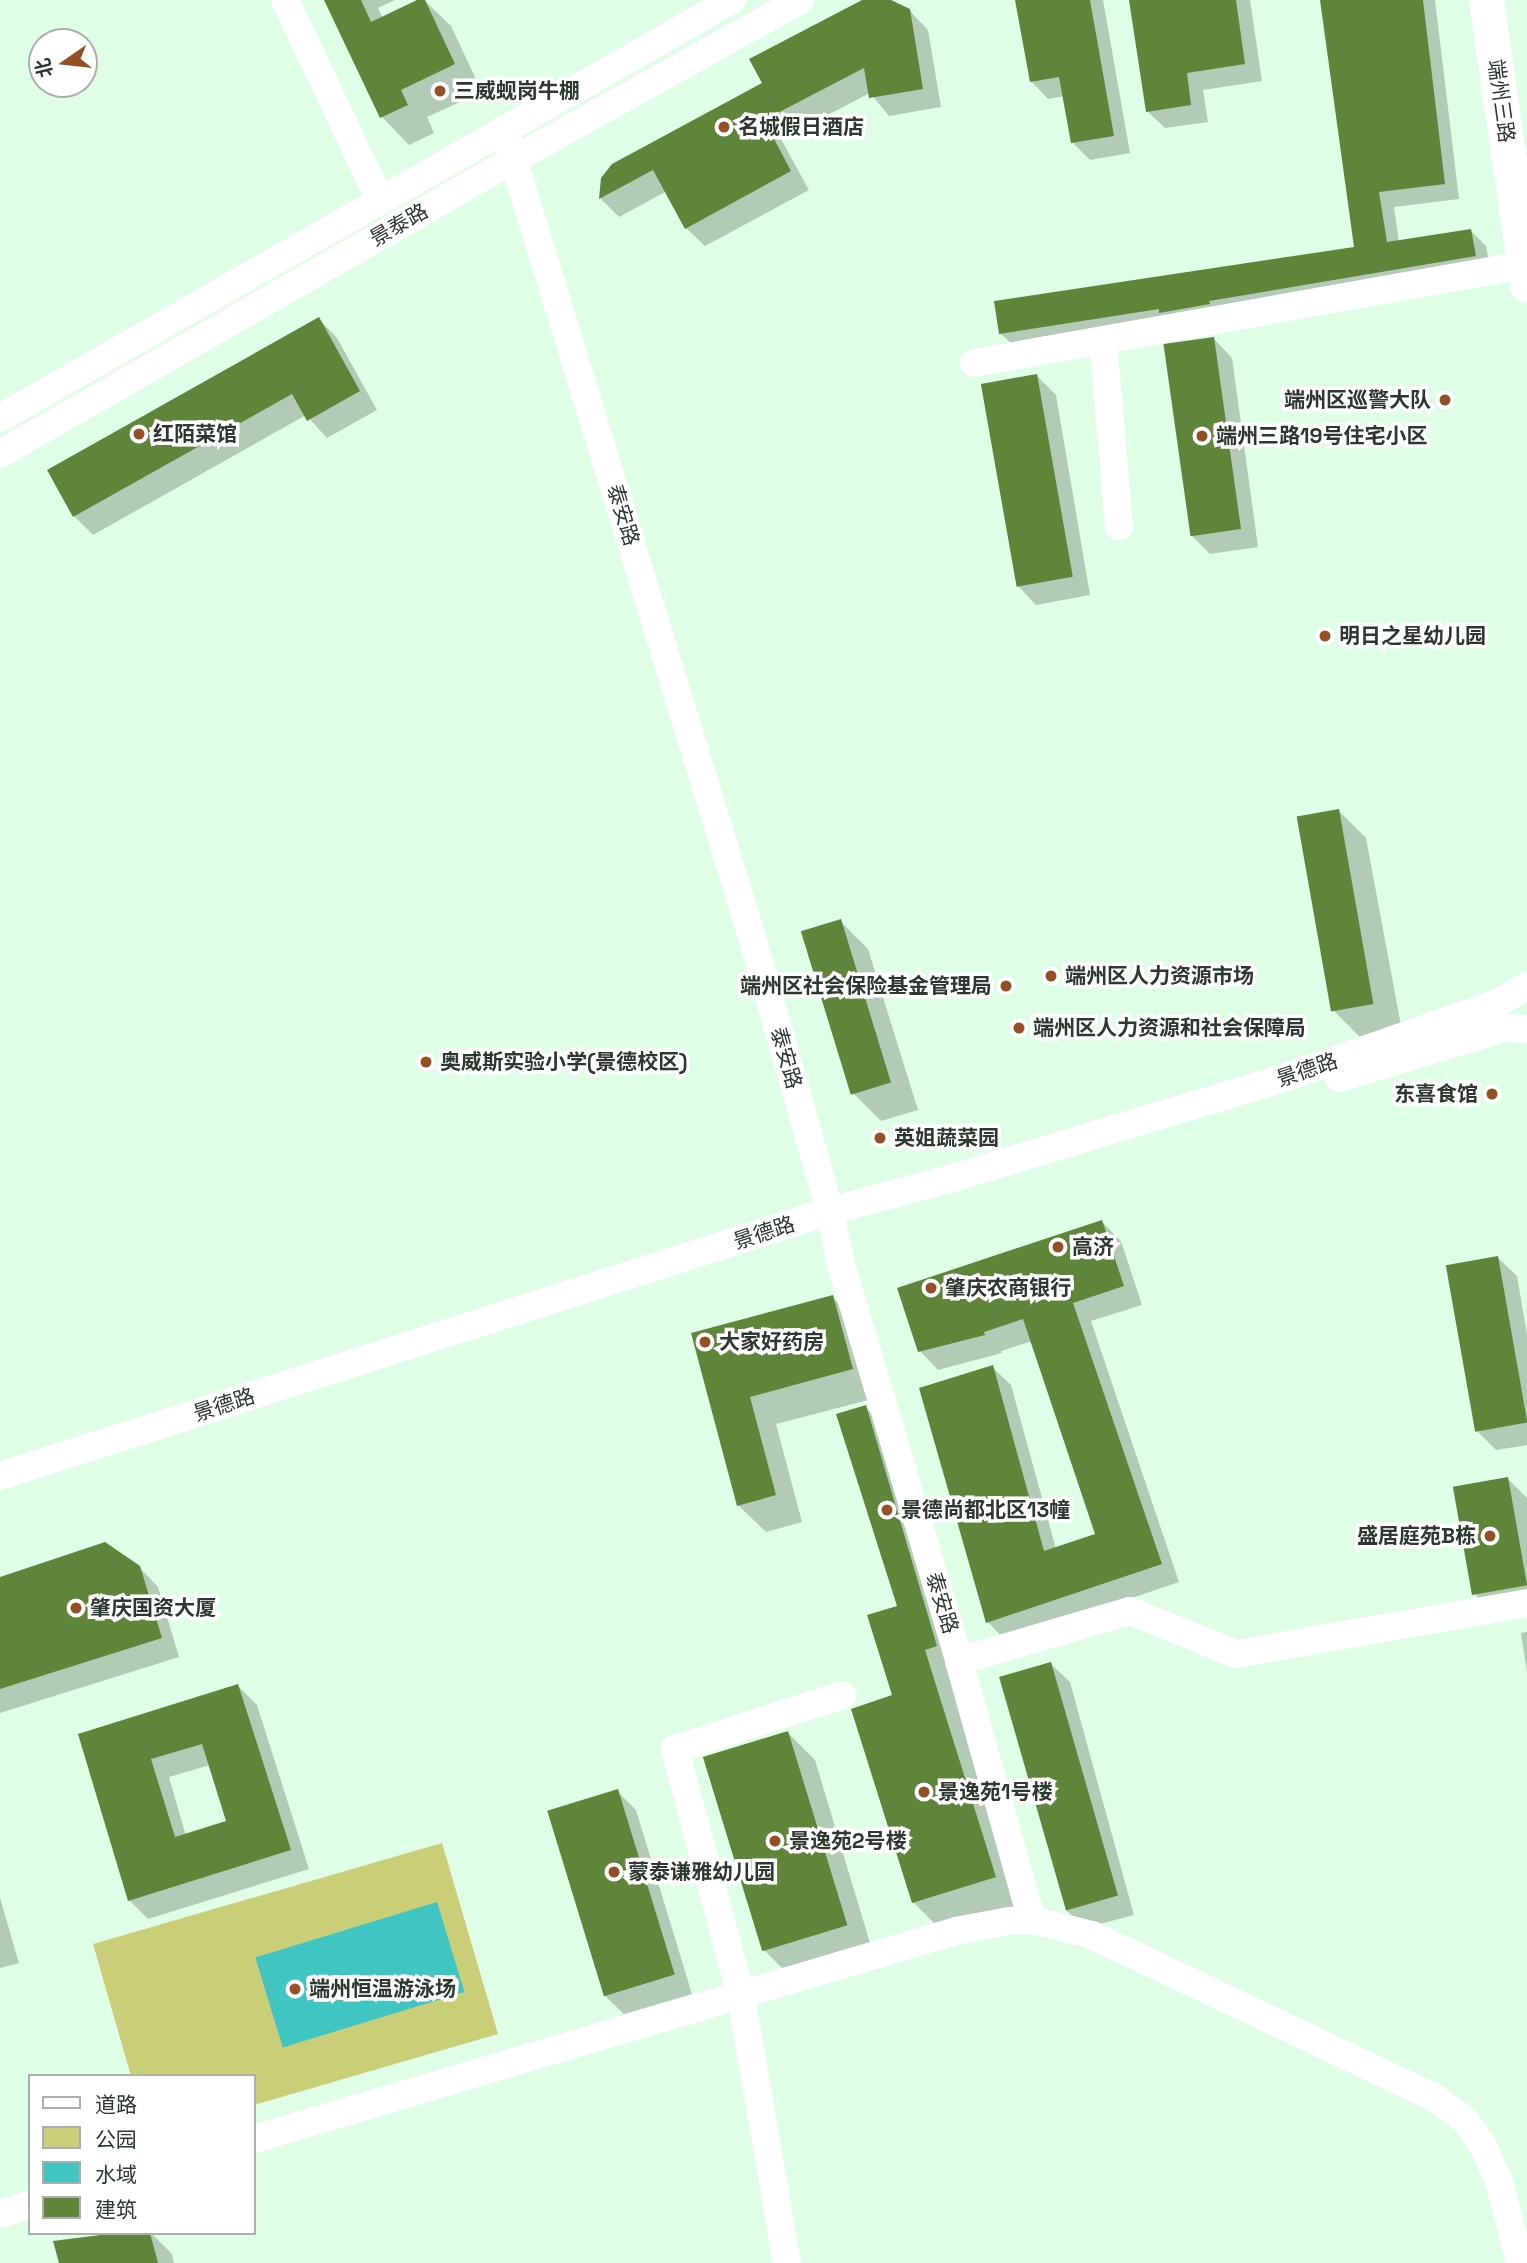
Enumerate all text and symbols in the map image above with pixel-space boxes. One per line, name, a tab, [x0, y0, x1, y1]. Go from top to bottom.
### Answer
north arrow	[28, 28, 98, 98]
text: 北	[30, 55, 59, 80]
street label: 端州三路	[1483, 58, 1519, 144]
place label: 三威蚬岗牛棚	[454, 78, 580, 104]
marker: 三威蚬岗牛棚	[432, 83, 448, 99]
place label: 名城假日酒店	[738, 114, 864, 140]
marker: 名城假日酒店	[716, 119, 732, 135]
street label: 景泰路	[365, 198, 433, 252]
place label: 端州区巡警大队	[1284, 387, 1431, 413]
marker: 端州区巡警大队	[1437, 392, 1453, 408]
place label: 红陌菜馆	[153, 421, 237, 447]
place label: 端州三路19号住宅小区	[1216, 423, 1427, 449]
marker: 红陌菜馆	[131, 426, 147, 442]
marker: 端州三路19号住宅小区	[1194, 428, 1210, 444]
street label: 泰安路	[602, 481, 644, 549]
place label: 明日之星幼儿园	[1339, 623, 1486, 649]
marker: 明日之星幼儿园	[1317, 628, 1333, 644]
place label: 端州区人力资源市场	[1065, 963, 1254, 989]
marker: 端州区人力资源市场	[1043, 968, 1059, 984]
place label: 端州区社会保险基金管理局	[740, 973, 992, 999]
marker: 端州区社会保险基金管理局	[998, 978, 1014, 994]
place label: 端州区人力资源和社会保障局	[1033, 1015, 1306, 1041]
marker: 端州区人力资源和社会保障局	[1011, 1020, 1027, 1036]
street label: 泰安路	[765, 1024, 807, 1092]
street label: 景德路	[1273, 1048, 1341, 1092]
place label: 奥威斯实验小学(景德校区)	[440, 1049, 688, 1075]
marker: 奥威斯实验小学(景德校区)	[418, 1054, 434, 1070]
place label: 东喜食馆	[1394, 1081, 1478, 1107]
marker: 东喜食馆	[1484, 1086, 1500, 1102]
place label: 英姐蔬菜园	[894, 1125, 999, 1151]
marker: 英姐蔬菜园	[872, 1130, 888, 1146]
street label: 景德路	[730, 1211, 798, 1255]
place label: 高济	[1072, 1234, 1114, 1260]
marker: 高济	[1050, 1239, 1066, 1255]
place label: 肇庆农商银行	[945, 1275, 1071, 1301]
marker: 肇庆农商银行	[923, 1280, 939, 1296]
place label: 大家好药房	[719, 1329, 824, 1355]
marker: 大家好药房	[697, 1334, 713, 1350]
street label: 景德路	[190, 1383, 258, 1427]
place label: 景德尚都北区13幢	[901, 1497, 1070, 1523]
marker: 景德尚都北区13幢	[879, 1502, 895, 1518]
place label: 盛居庭苑B栋	[1357, 1523, 1476, 1549]
marker: 盛居庭苑B栋	[1482, 1528, 1498, 1544]
street label: 泰安路	[921, 1569, 963, 1637]
place label: 肇庆国资大厦	[90, 1595, 216, 1621]
marker: 肇庆国资大厦	[68, 1600, 84, 1616]
place label: 景逸苑1号楼	[938, 1779, 1052, 1805]
marker: 景逸苑1号楼	[916, 1784, 932, 1800]
place label: 景逸苑2号楼	[789, 1828, 906, 1854]
marker: 景逸苑2号楼	[767, 1833, 783, 1849]
place label: 蒙泰谦雅幼儿园	[628, 1859, 775, 1885]
marker: 蒙泰谦雅幼儿园	[606, 1864, 622, 1880]
place label: 端州恒温游泳场	[309, 1976, 456, 2002]
marker: 端州恒温游泳场	[287, 1981, 303, 1997]
legend	[28, 2074, 256, 2235]
text: 道路	[95, 2091, 137, 2118]
text: 公园	[95, 2126, 137, 2153]
text: 水域	[95, 2161, 137, 2188]
text: 建筑	[95, 2196, 137, 2223]

